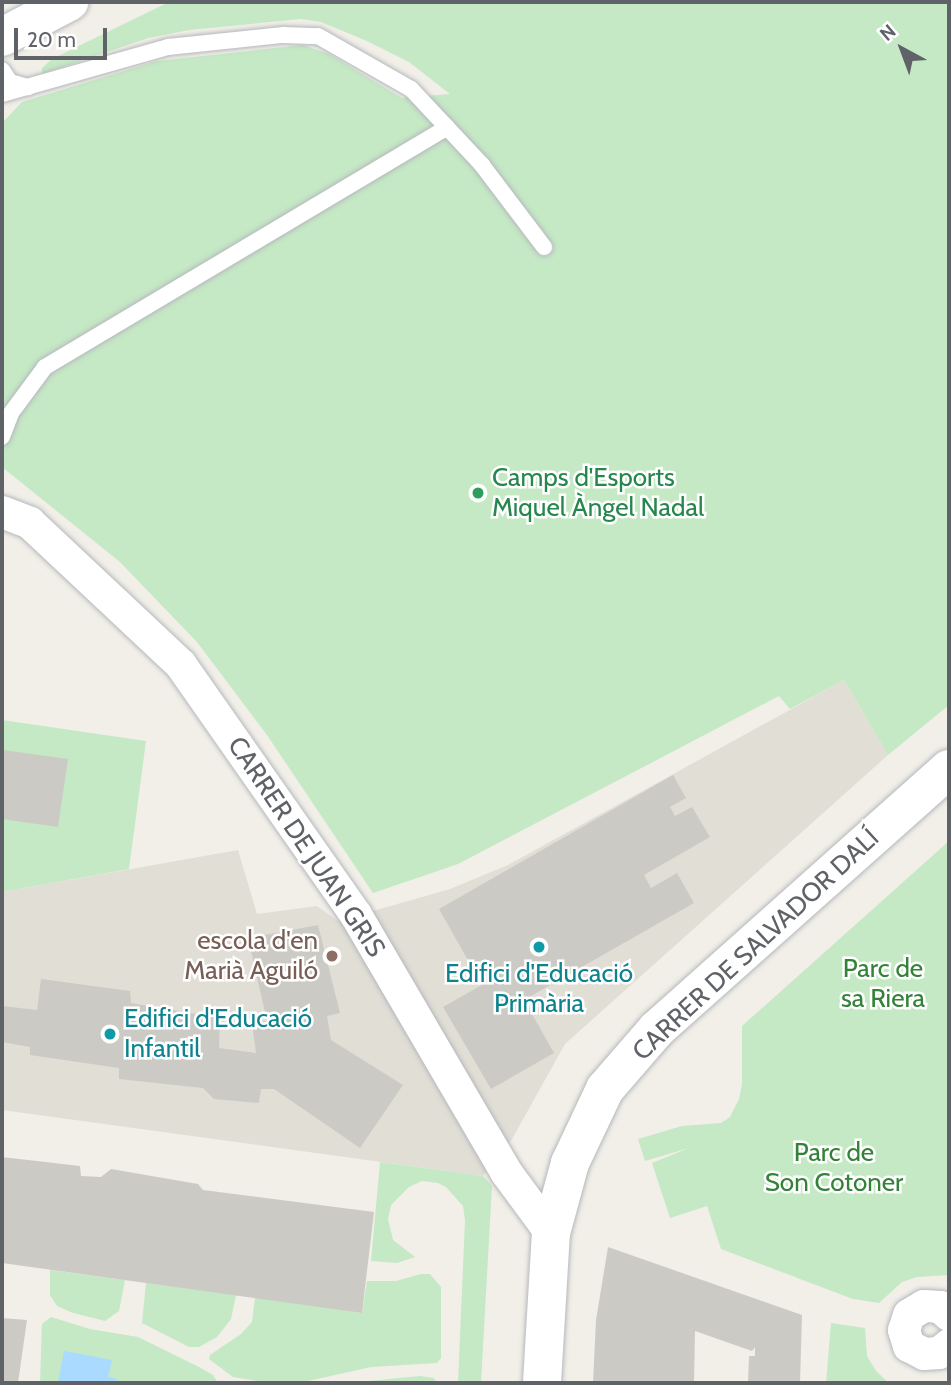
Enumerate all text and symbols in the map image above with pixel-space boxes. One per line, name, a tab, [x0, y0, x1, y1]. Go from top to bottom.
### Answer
scale bar	[18, 14, 110, 58]
north arrow	[867, 14, 937, 84]
text: N	[875, 20, 901, 46]
text: 20 m	[27, 27, 76, 52]
place label: Camps d'Esports Miquel Àngel Nadal	[492, 462, 704, 524]
marker: Camps d'Esports Miquel Àngel Nadal	[470, 485, 486, 501]
street label: CARRER DE JUAN GRIS	[221, 731, 391, 963]
street label: CARRER DE SALVADOR DALÍ	[626, 823, 886, 1067]
place label: escola d'en Marià Aguiló	[184, 925, 318, 986]
marker: Edifici d'Educació Primària	[531, 939, 547, 955]
marker: escola d'en Marià Aguiló	[324, 948, 340, 964]
park label: Parc de sa Riera	[841, 953, 925, 1014]
place label: Edifici d'Educació Primària	[445, 958, 633, 1020]
place label: Edifici d'Educació Infantil	[124, 1003, 312, 1064]
marker: Edifici d'Educació Infantil	[102, 1026, 118, 1042]
park label: Parc de Son Cotoner	[765, 1137, 903, 1198]

